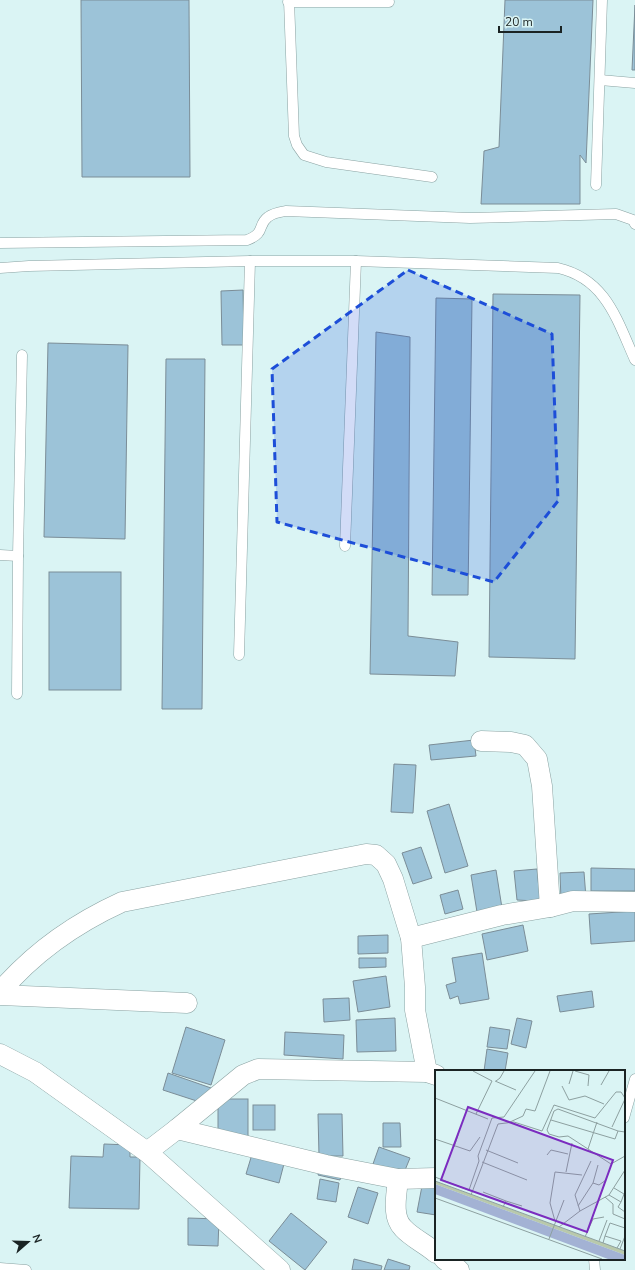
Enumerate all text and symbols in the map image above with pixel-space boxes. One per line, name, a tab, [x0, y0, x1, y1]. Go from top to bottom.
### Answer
scale bar	[499, 8, 561, 34]
text: 20 m	[505, 14, 533, 30]
inset map	[435, 1070, 625, 1260]
north arrow	[8, 1222, 48, 1262]
text: N	[28, 1232, 45, 1245]

